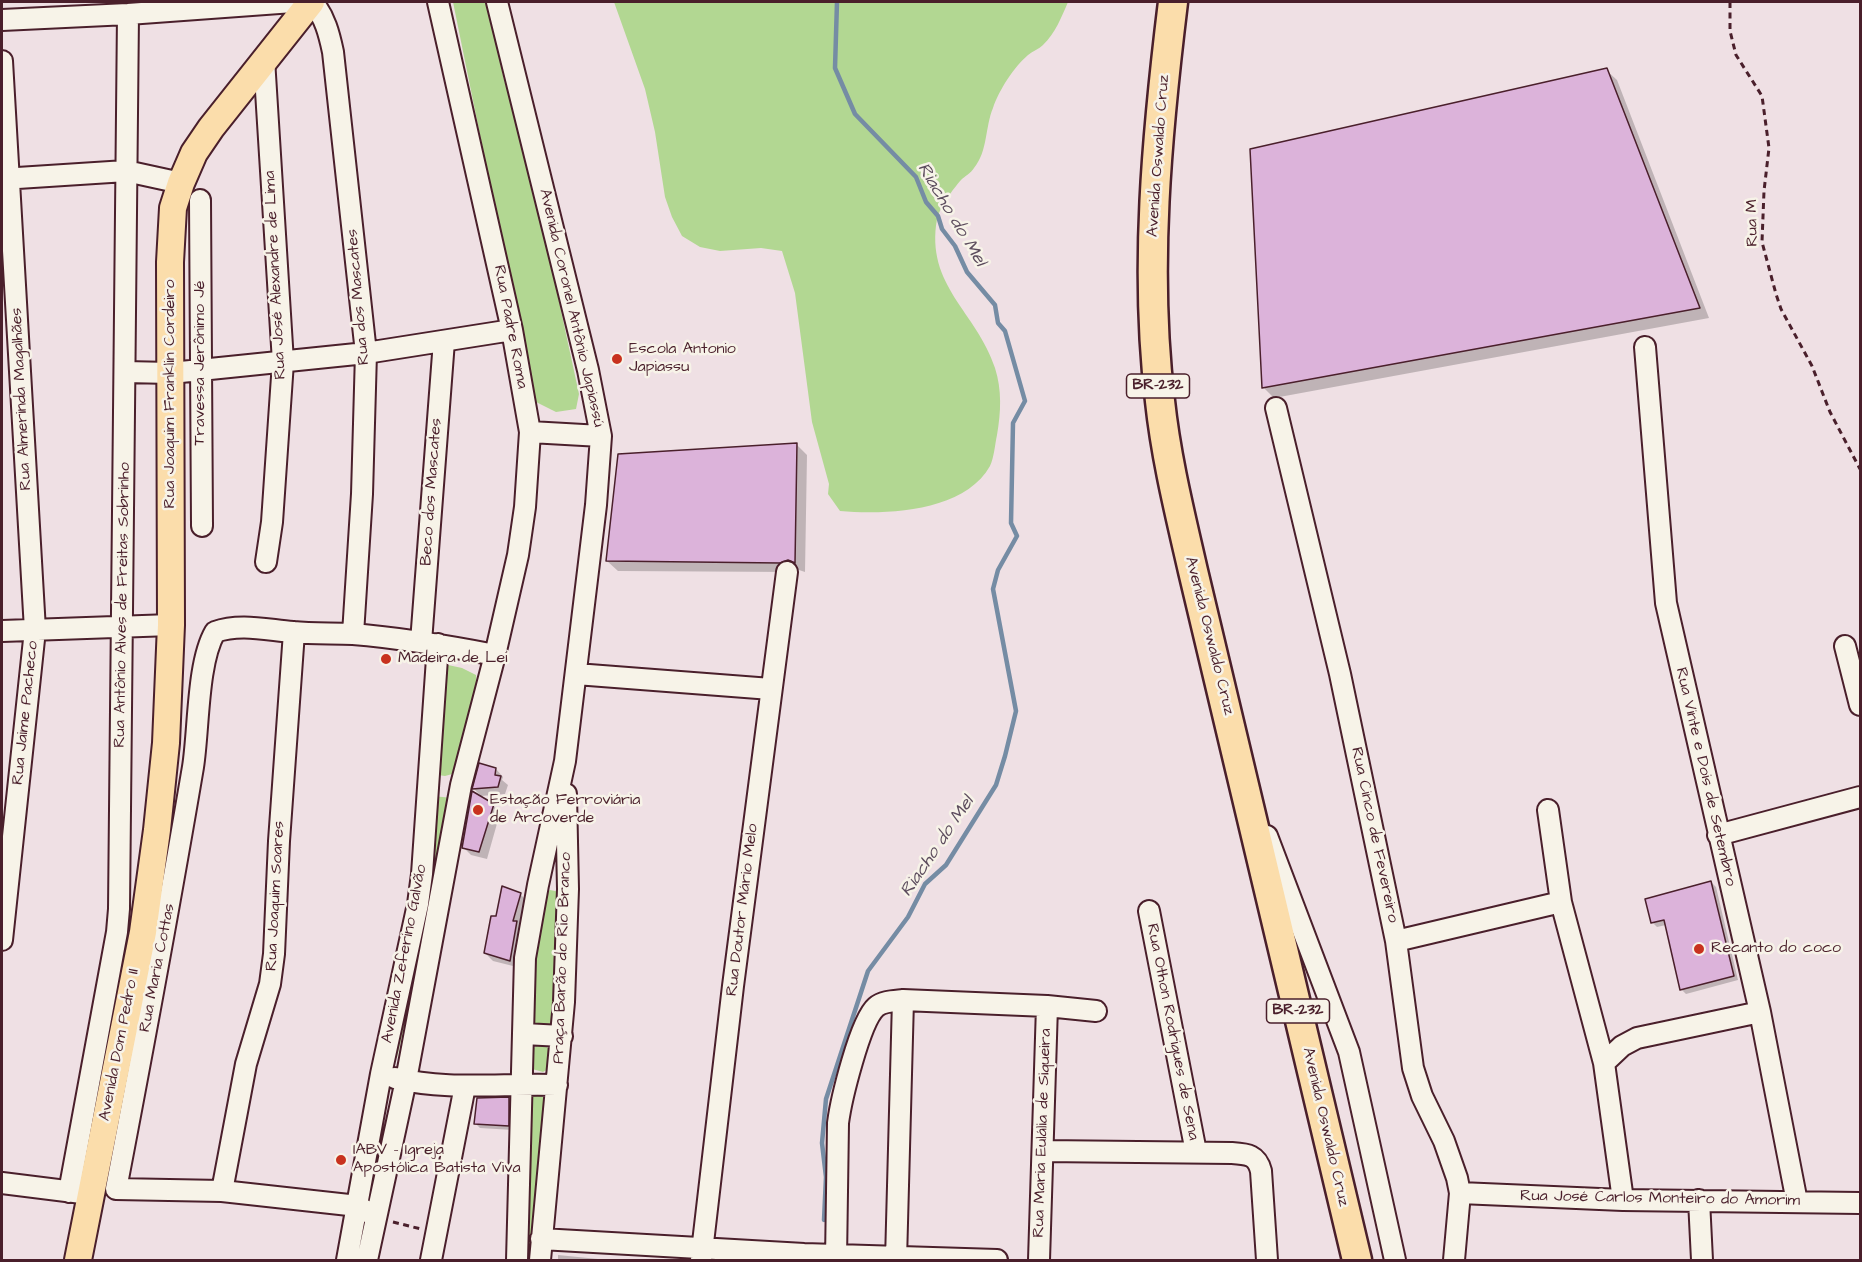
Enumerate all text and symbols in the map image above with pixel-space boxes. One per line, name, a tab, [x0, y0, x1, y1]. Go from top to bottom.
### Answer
street label: Avenida Oswaldo Cruz	[1144, 74, 1174, 238]
water label: Riacho do Mel	[912, 160, 990, 270]
street label: Rua José Alexandre de Lima	[261, 170, 291, 380]
street label: Avenida Coronel Antônio Japiassú	[534, 187, 608, 429]
street label: Rua M	[1743, 199, 1763, 247]
street label: Rua dos Mascates	[343, 228, 375, 366]
street label: Rua Padre Roma	[489, 264, 531, 390]
street label: Rua Joaquim Franklin Cordeiro	[161, 280, 181, 508]
street label: Travessa Jerônimo Jé	[191, 281, 211, 445]
street label: Rua Almerinda Magalhães	[8, 307, 36, 491]
place label: Escola Antonio Japiassu	[629, 340, 736, 378]
marker: Escola Antonio Japiassu	[610, 352, 624, 366]
road number: BR-232	[1126, 374, 1190, 398]
street label: Beco dos Mascates	[417, 417, 447, 567]
street label: Rua Antônio Alves de Freitas Sobrinho	[111, 462, 135, 748]
street label: Avenida Oswaldo Cruz	[1180, 555, 1238, 717]
street label: Rua Jaime Pacheco	[9, 640, 43, 786]
place label: Madeira de Lei	[398, 649, 507, 669]
marker: Madeira de Lei	[379, 652, 393, 666]
street label: Rua Vinte e Dois de Setembro	[1670, 666, 1740, 888]
street label: Rua Cinco de Fevereiro	[1346, 745, 1402, 925]
place label: Estação Ferroviária de Arcoverde	[490, 791, 640, 829]
water label: Riacho do Mel	[897, 793, 979, 901]
marker: Estação Ferroviária de Arcoverde	[471, 803, 485, 817]
street label: Rua Joaquim Soares	[262, 820, 290, 972]
street label: Rua Doutor Mário Melo	[723, 823, 763, 997]
street label: Praça Barão do Rio Branco	[550, 852, 576, 1064]
street label: Avenida Zeferino Galvão	[378, 863, 432, 1045]
street label: Rua Maria Cottas	[136, 902, 180, 1034]
street label: Rua Othon Rodrigues de Sena	[1142, 922, 1202, 1142]
place label: Recanto do coco	[1711, 939, 1841, 959]
marker: Recanto do coco	[1692, 942, 1706, 956]
street label: Avenida Dom Pedro II	[96, 967, 144, 1123]
road number: BR-232	[1266, 999, 1330, 1023]
street label: Rua Maria Eulália de Siqueira	[1030, 1028, 1056, 1238]
street label: Avenida Oswaldo Cruz	[1297, 1046, 1353, 1208]
place label: IABV - Igreja Apostólica Batista Viva	[353, 1141, 521, 1179]
marker: IABV - Igreja Apostólica Batista Viva	[334, 1153, 348, 1167]
street label: Rua José Carlos Monteiro do Amorim	[1520, 1187, 1800, 1211]

